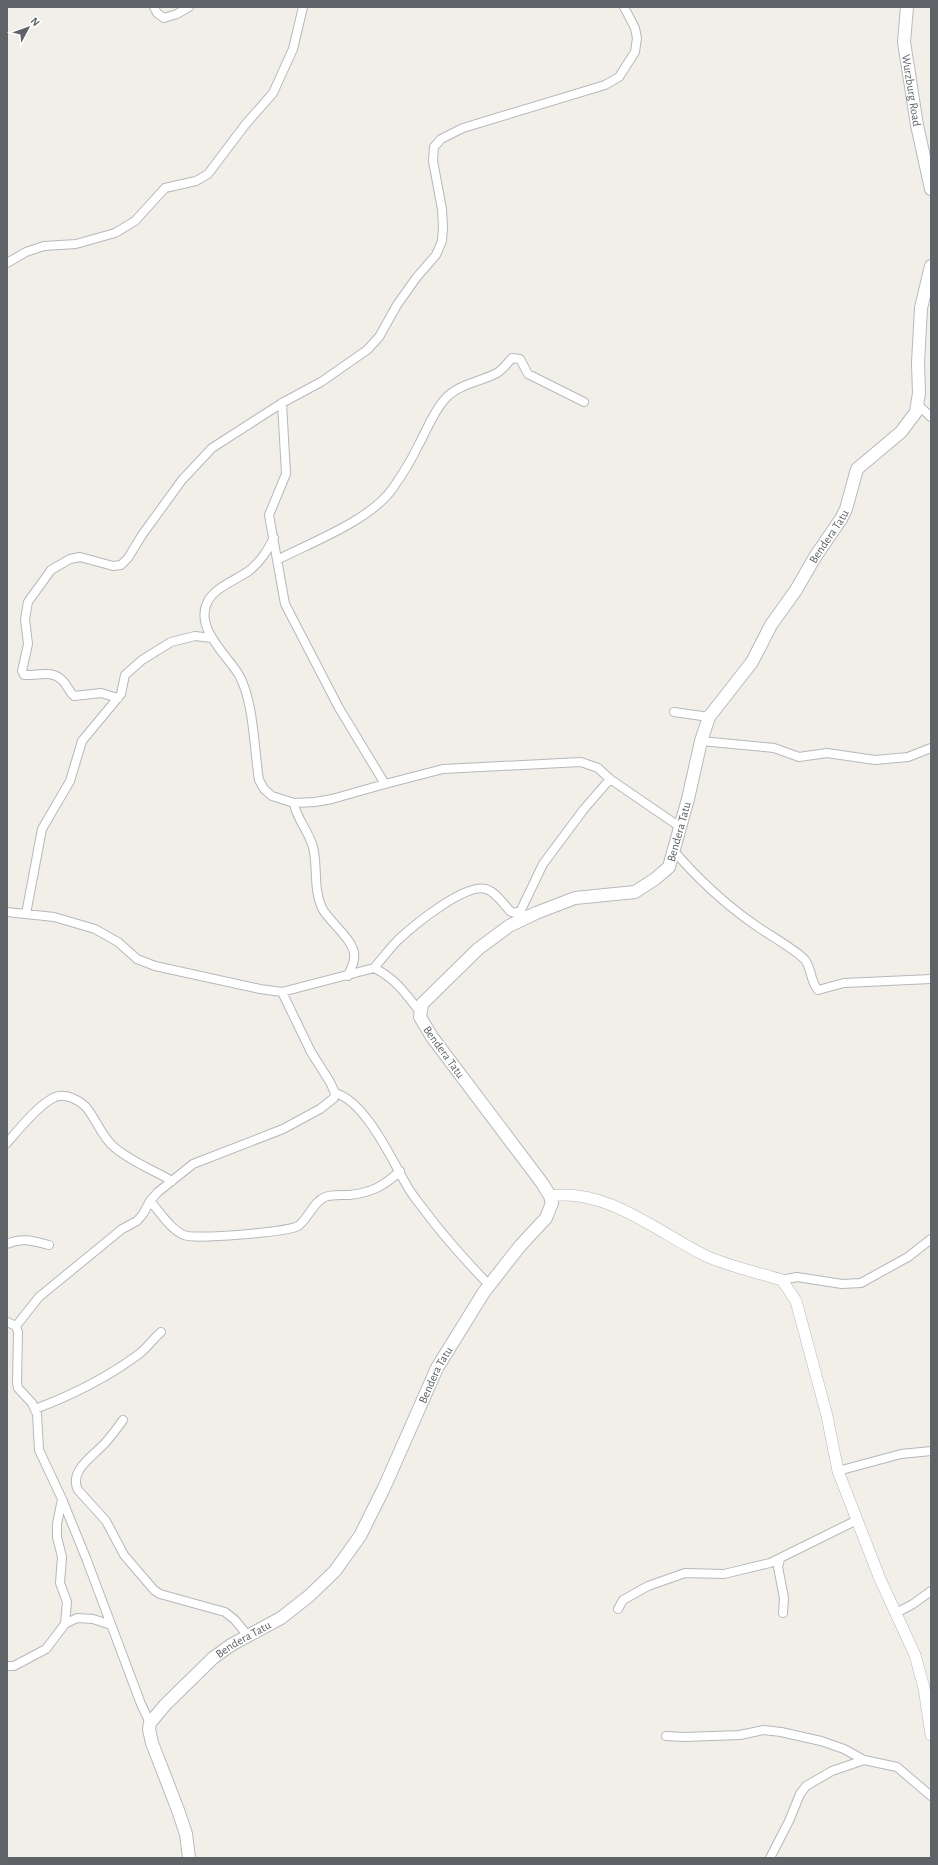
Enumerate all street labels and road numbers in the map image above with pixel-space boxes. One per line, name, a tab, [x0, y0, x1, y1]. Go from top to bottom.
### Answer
street label: Wurzburg Road	[900, 53, 923, 127]
street label: Bendera Tatu	[807, 508, 851, 565]
street label: Bendera Tatu	[665, 800, 693, 863]
street label: Bendera Tatu	[421, 1024, 467, 1080]
street label: Bendera Tatu	[416, 1344, 455, 1405]
street label: Bendera Tatu	[213, 1619, 273, 1660]

